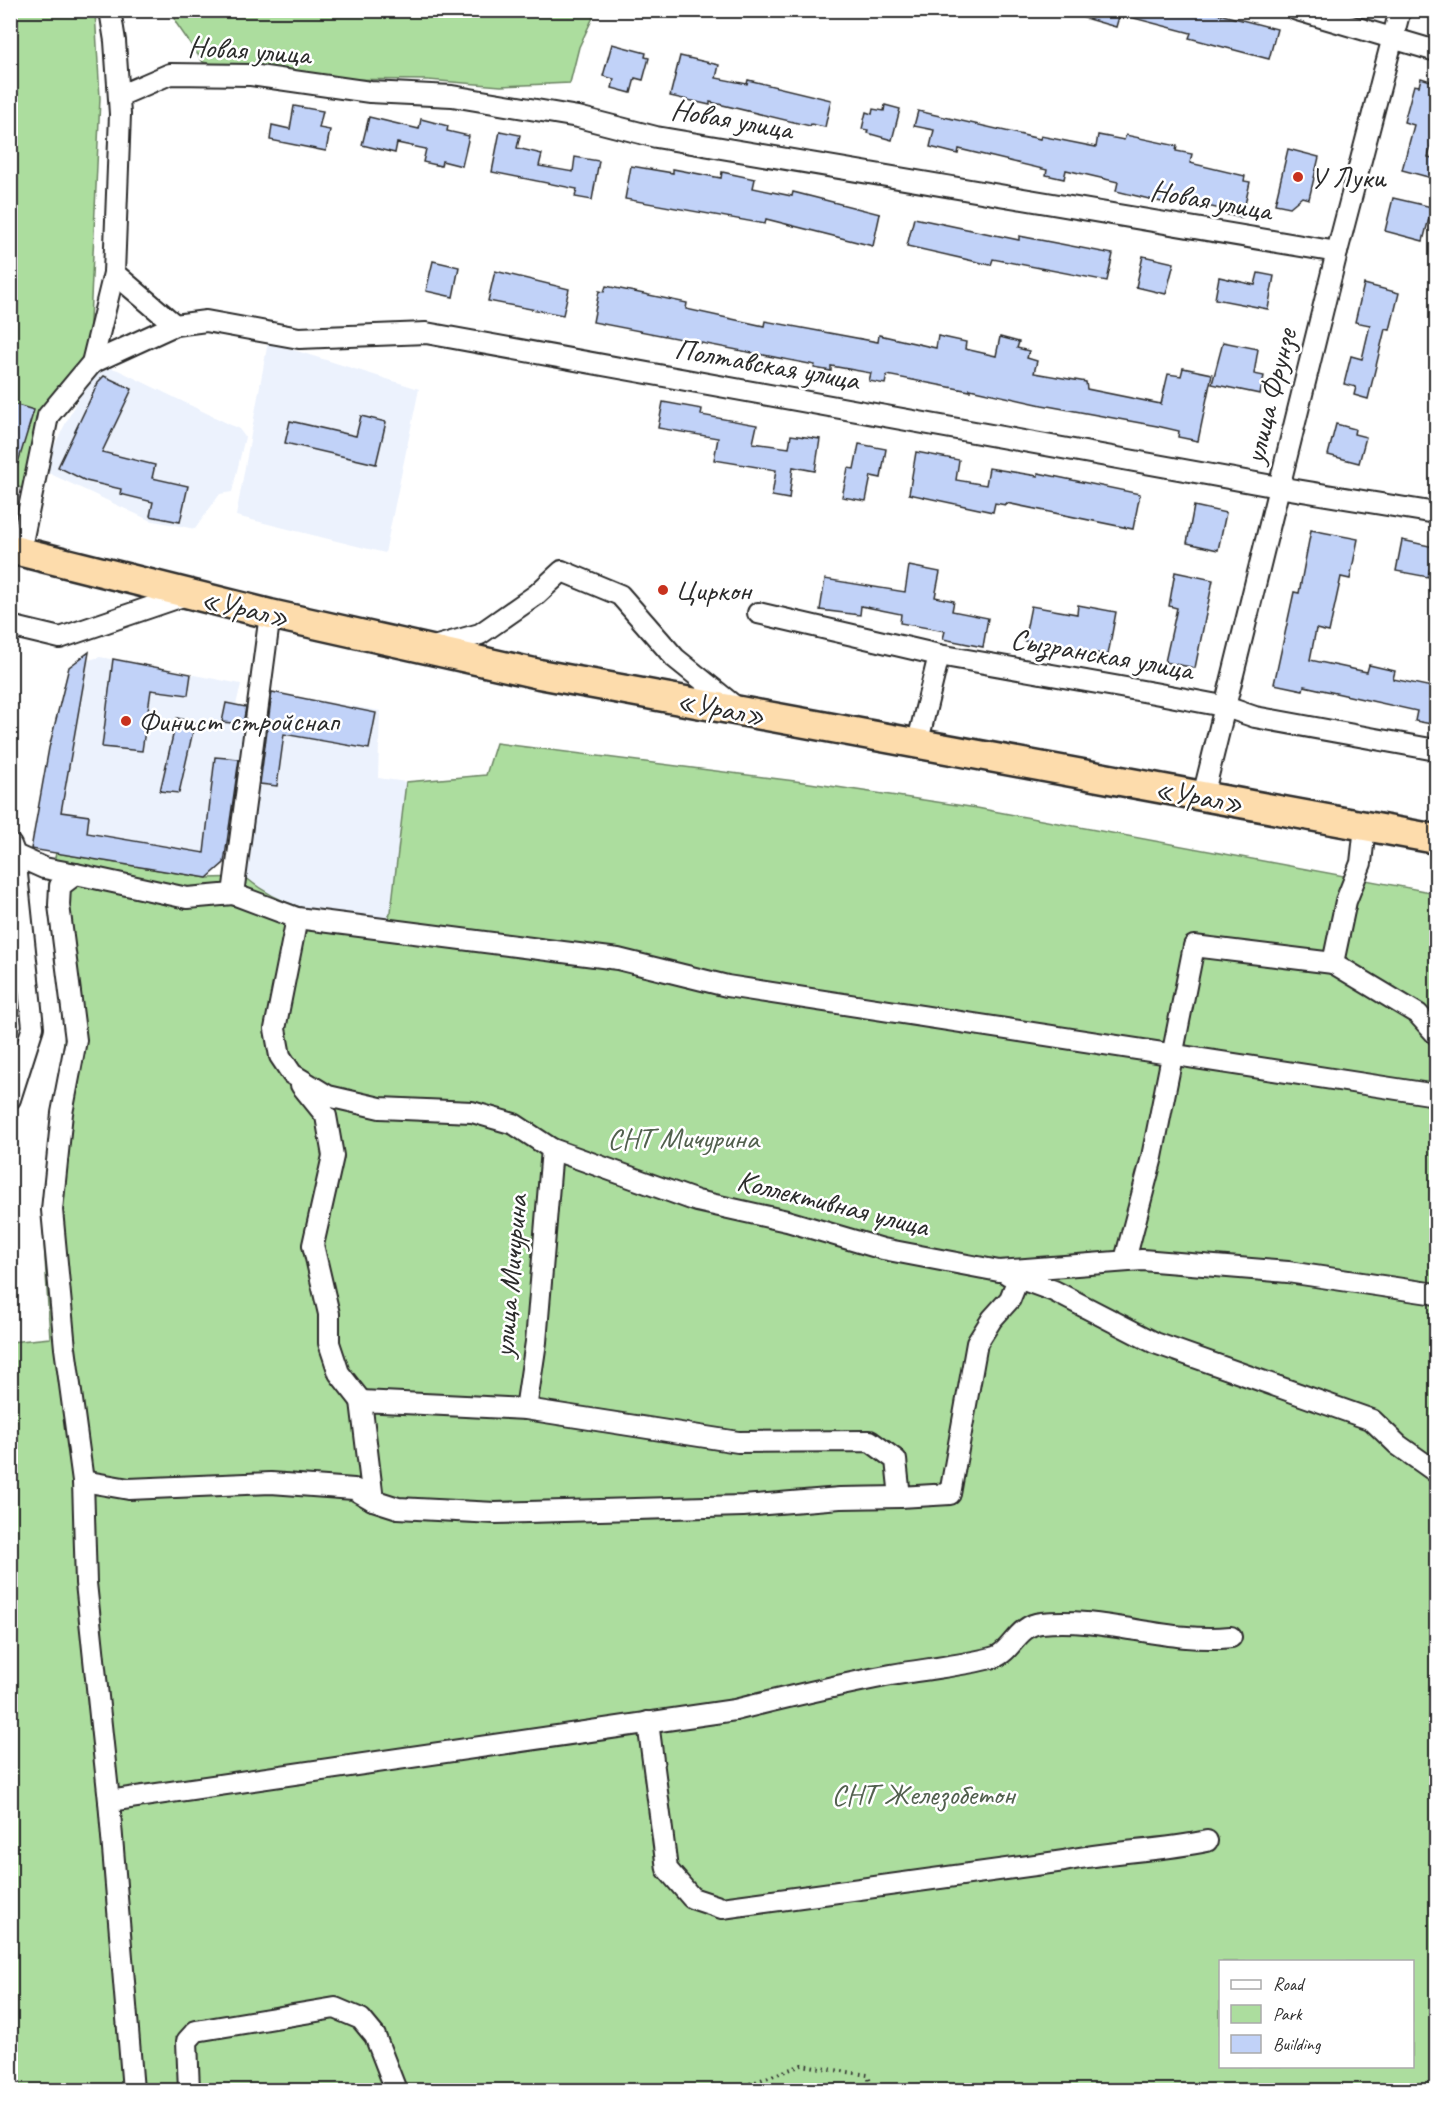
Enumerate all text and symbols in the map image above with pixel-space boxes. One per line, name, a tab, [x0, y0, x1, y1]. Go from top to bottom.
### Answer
street label: Новая улица	[187, 27, 314, 73]
street label: Новая улица	[668, 90, 798, 149]
place label: У Луки	[1310, 158, 1387, 196]
marker: У Луки	[1291, 170, 1305, 184]
street label: Новая улица	[1147, 171, 1277, 230]
street label: улица Фрунзе	[1234, 323, 1306, 469]
street label: Полтавская улица	[672, 329, 864, 399]
place label: Циркон	[675, 571, 753, 609]
street label: «Урал»	[197, 579, 293, 637]
marker: Циркон	[656, 583, 670, 597]
street label: Сызранская улица	[1008, 619, 1199, 689]
street label: «Урал»	[674, 681, 768, 735]
place label: Финист стройснап	[138, 702, 341, 740]
marker: Финист стройснап	[119, 714, 133, 728]
street label: «Урал»	[1152, 770, 1246, 822]
park label: СНТ Мичурина	[607, 1119, 761, 1157]
street label: Коллективная улица	[733, 1161, 934, 1246]
street label: улица Мичурина	[484, 1191, 536, 1361]
park label: СНТ Железобетон	[831, 1775, 1017, 1813]
legend	[1219, 1960, 1414, 2068]
text: Road	[1273, 1973, 1306, 1995]
text: Park	[1273, 2003, 1303, 2025]
text: Building	[1273, 2033, 1322, 2055]

